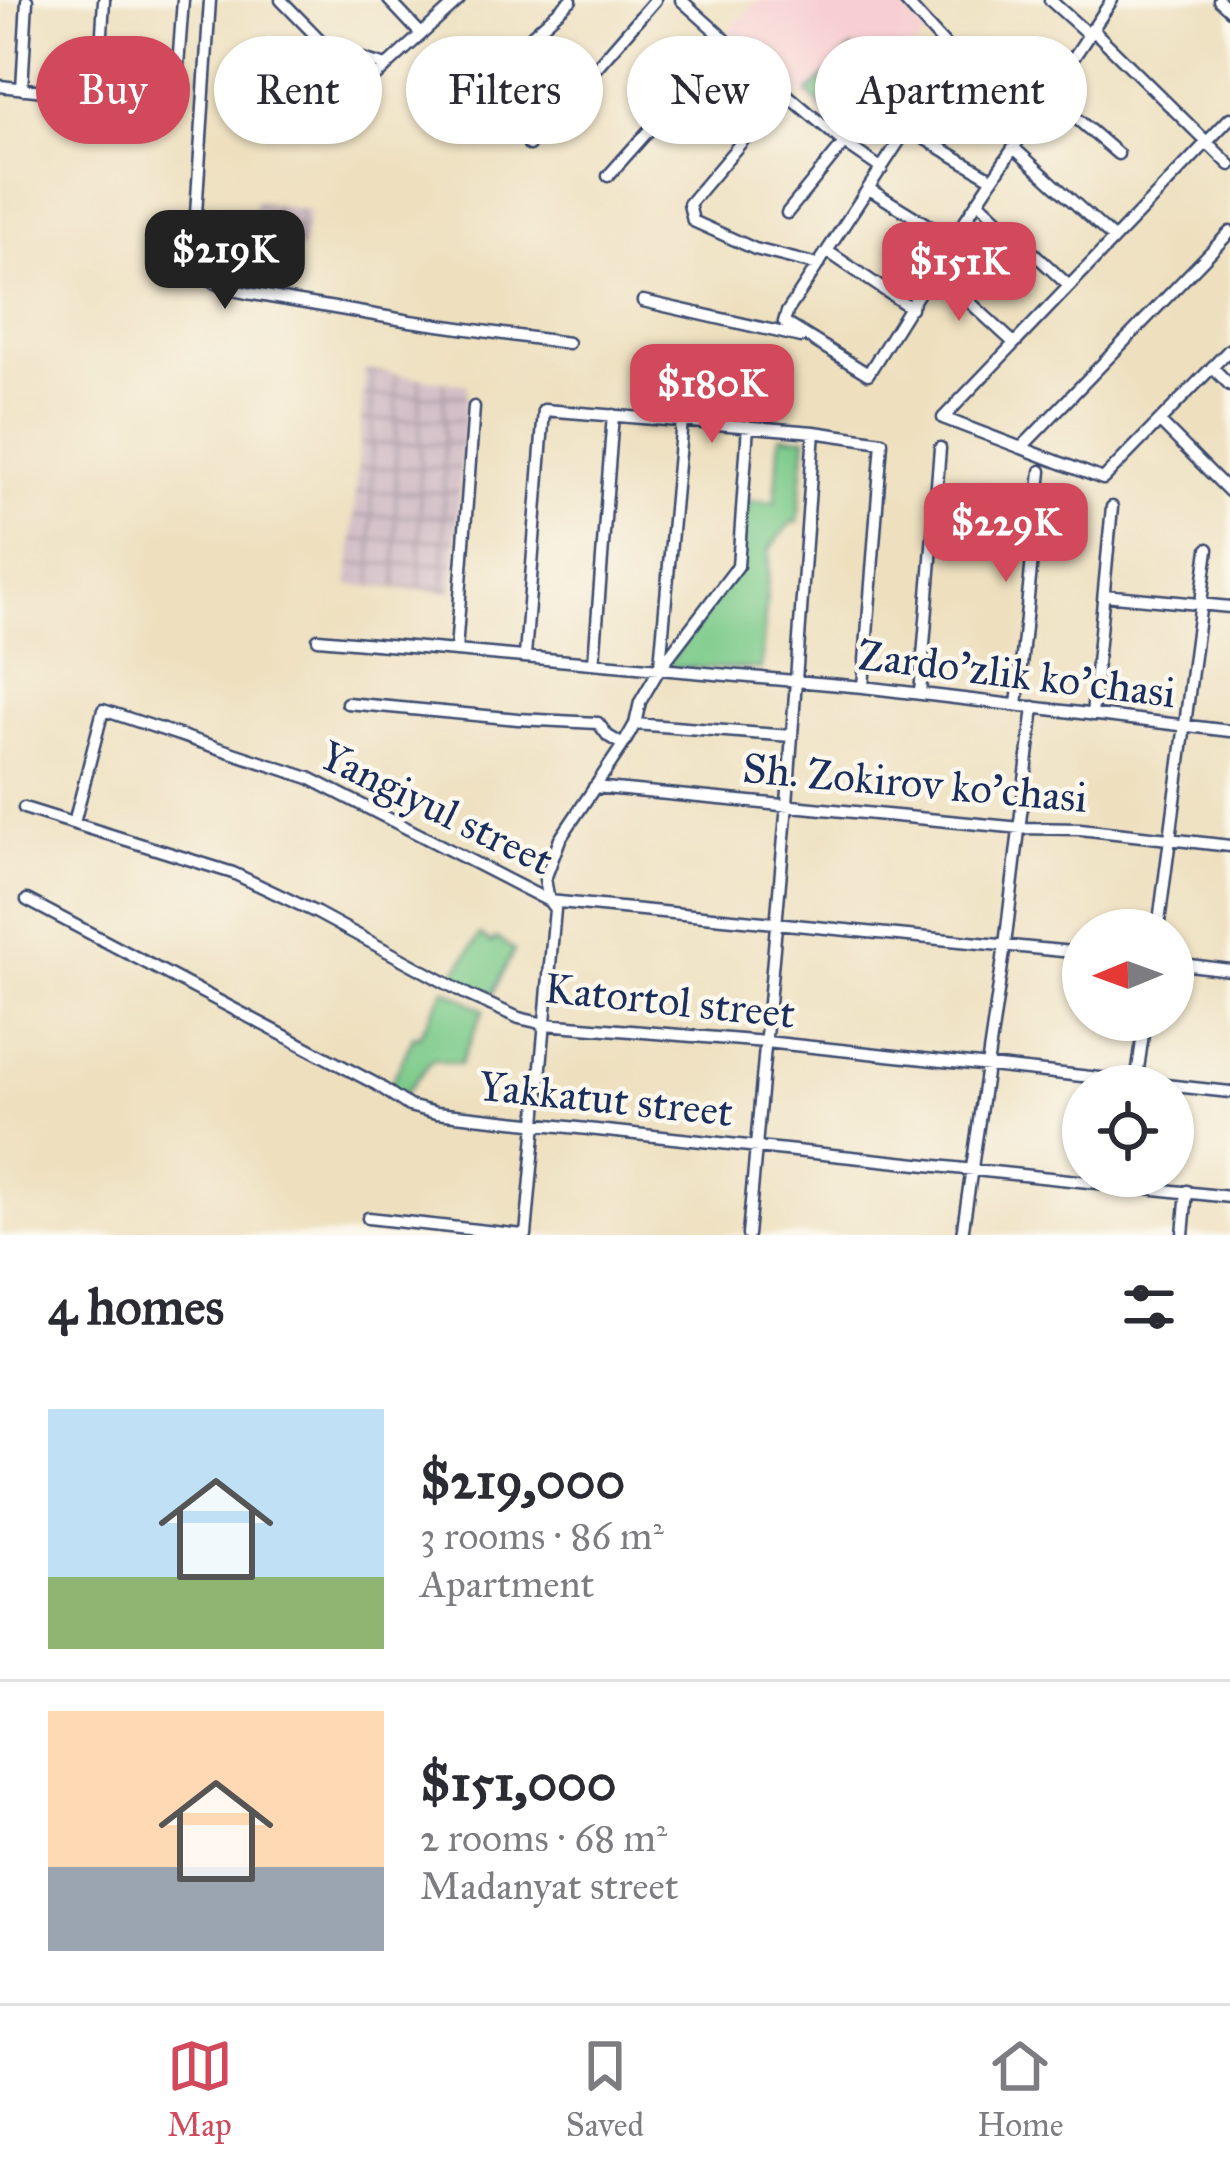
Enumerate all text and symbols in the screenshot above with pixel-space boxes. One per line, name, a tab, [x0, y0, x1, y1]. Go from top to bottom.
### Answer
chip: Buy	[36, 36, 190, 144]
chip: Rent	[214, 36, 382, 144]
chip: Filters	[406, 36, 603, 144]
chip: New	[627, 36, 791, 144]
chip: Apartment	[815, 36, 1087, 144]
pin: $219K	[141, 210, 309, 312]
pin: $151K	[875, 222, 1043, 324]
text: $219K	[172, 225, 278, 273]
text: $151K	[909, 237, 1009, 285]
pin: $180K	[628, 344, 796, 446]
text: $180K	[657, 359, 767, 407]
pin: $229K	[922, 483, 1090, 585]
text: $229K	[951, 498, 1061, 546]
street label: Zardo'zlik ko'chasi	[855, 629, 1179, 719]
street label: Yangiyul street	[311, 729, 562, 887]
street label: Sh. Zokirov ko'chasi	[740, 742, 1089, 824]
north arrow	[1062, 909, 1194, 1041]
map controls	[1062, 909, 1194, 1197]
street label: Katortol street	[542, 962, 798, 1040]
street label: Yakkatut street	[476, 1060, 736, 1138]
button: locate	[1062, 1065, 1194, 1197]
icon: filters	[1116, 1274, 1182, 1340]
text: 4 homes	[48, 1276, 224, 1338]
text: $219,000	[420, 1450, 625, 1512]
icon: home	[144, 1457, 288, 1601]
text: 3 rooms · 86 m²	[420, 1512, 664, 1560]
text: Apartment	[420, 1560, 594, 1608]
text: $151,000	[420, 1752, 616, 1814]
icon: home	[144, 1759, 288, 1903]
text: 2 rooms · 68 m²	[420, 1814, 667, 1862]
text: Madanyat street	[420, 1862, 679, 1910]
tab: Map	[167, 2033, 233, 2145]
tab: Saved	[566, 2033, 644, 2145]
tab: Home	[977, 2033, 1063, 2145]

